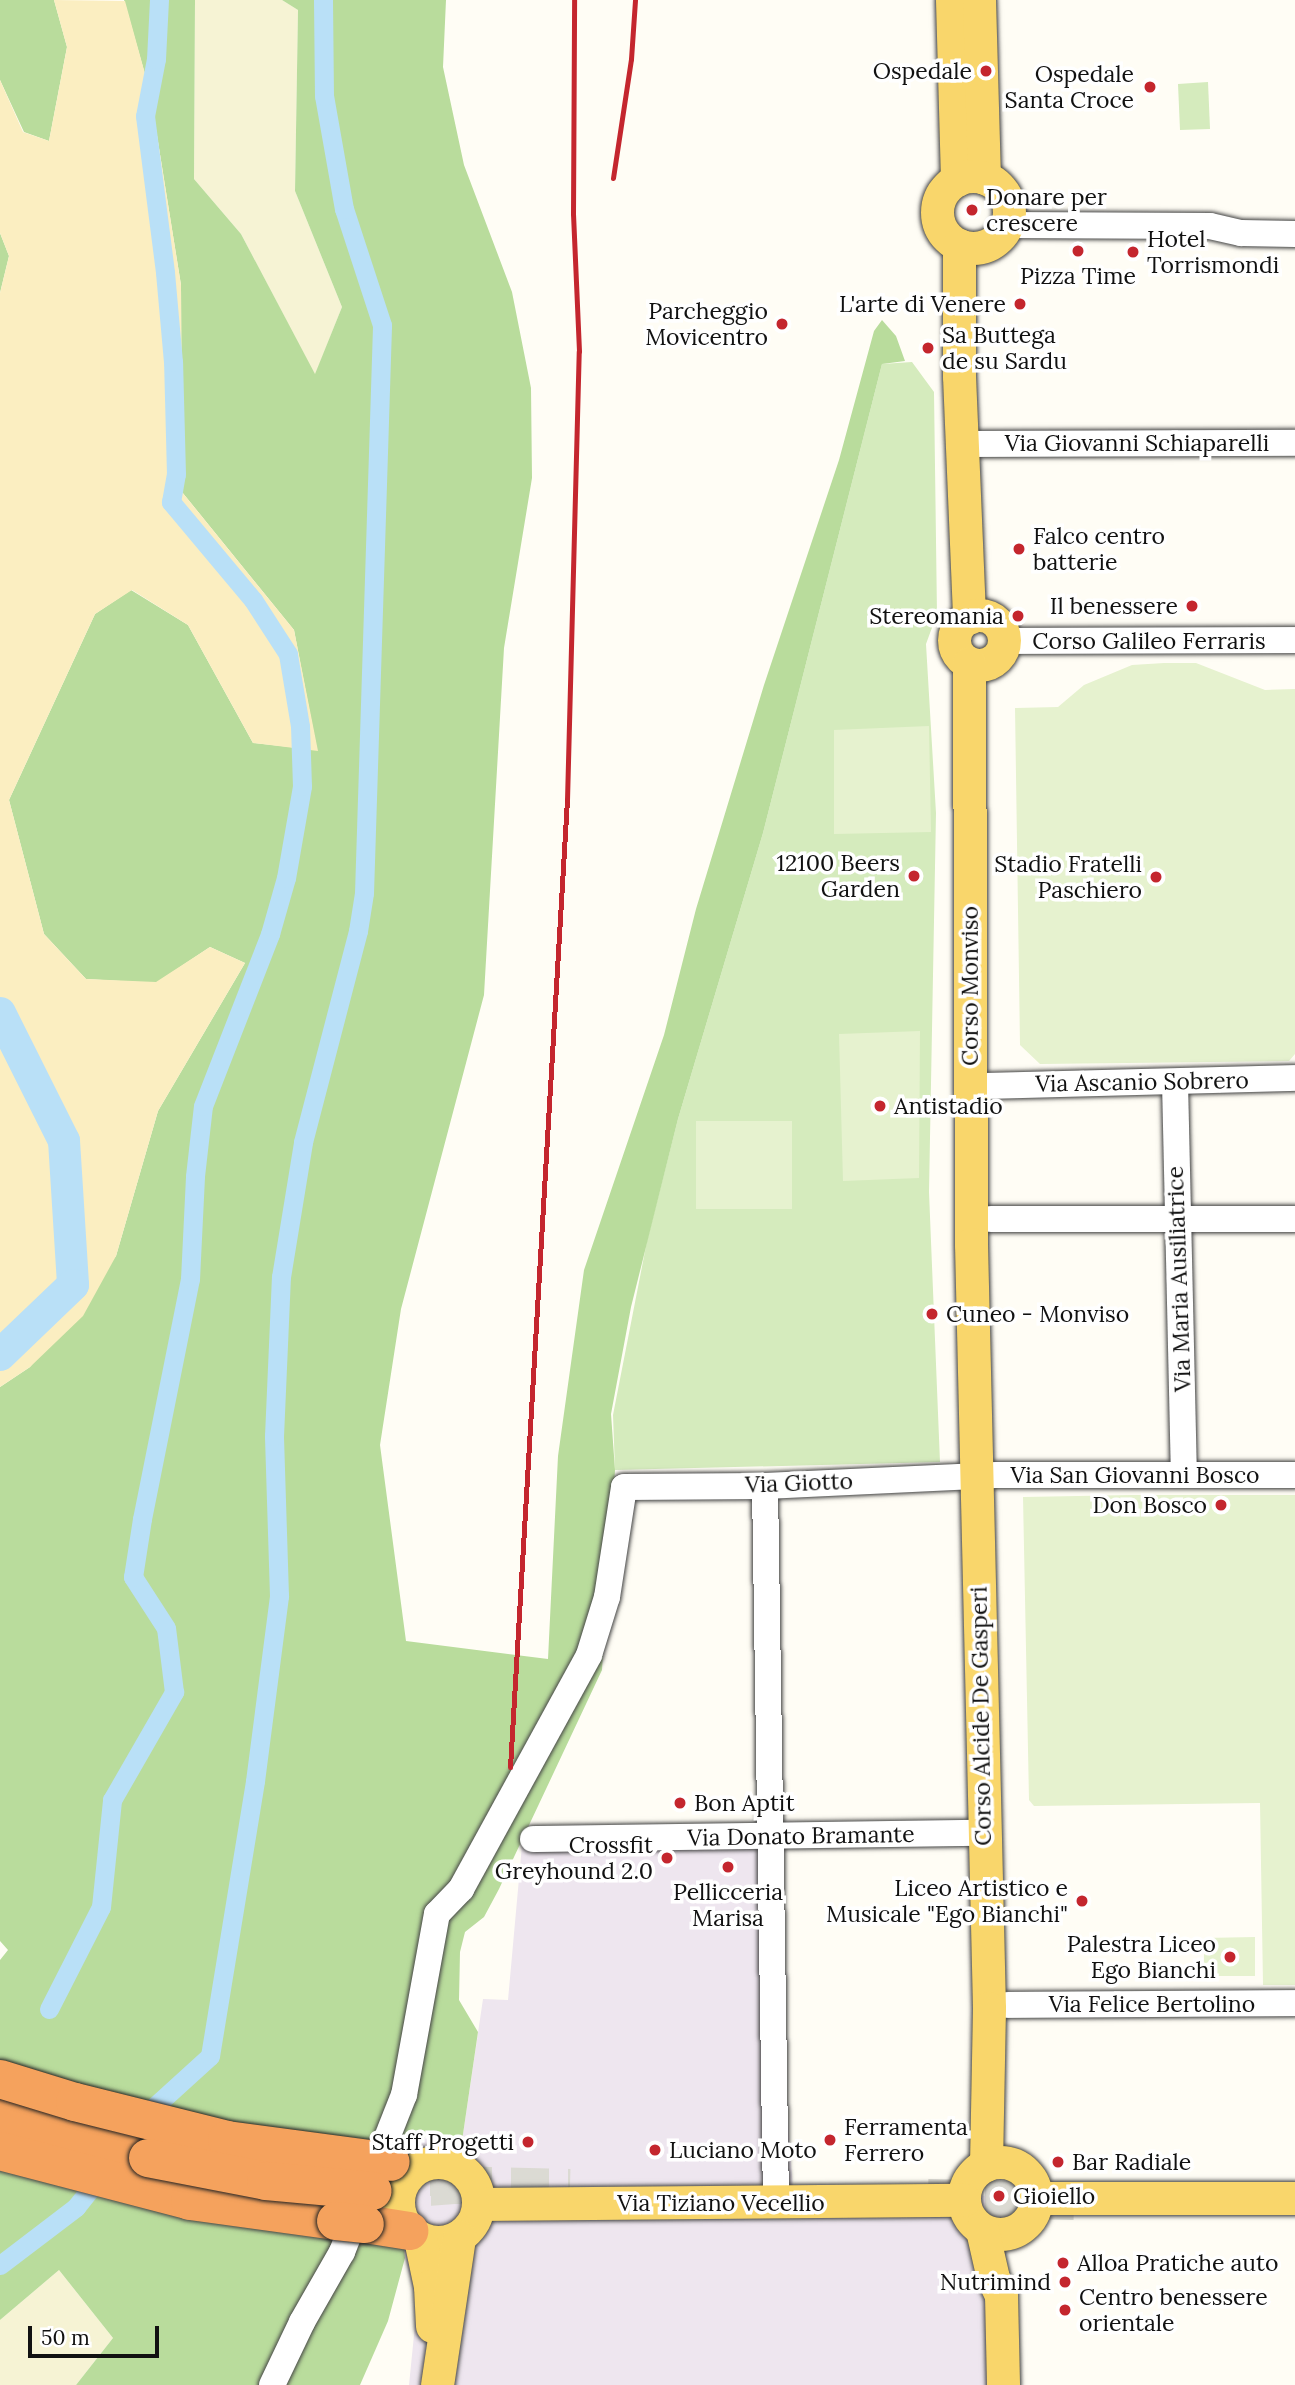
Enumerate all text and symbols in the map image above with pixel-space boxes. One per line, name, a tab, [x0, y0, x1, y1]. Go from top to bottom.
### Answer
place label: Ospedale	[873, 57, 972, 85]
place label: Ospedale Santa Croce	[1005, 60, 1134, 114]
marker: Ospedale	[978, 63, 994, 79]
marker: Ospedale Santa Croce	[1140, 77, 1160, 97]
place label: Donare per crescere	[986, 183, 1107, 237]
marker: Donare per crescere	[964, 202, 980, 218]
place label: Hotel Torrismondi	[1147, 225, 1279, 279]
marker: Pizza Time	[1070, 243, 1086, 259]
marker: Hotel Torrismondi	[1125, 244, 1141, 260]
place label: Pizza Time	[1020, 262, 1136, 290]
place label: L'arte di Venere	[839, 290, 1006, 318]
marker: L'arte di Venere	[1012, 296, 1028, 312]
place label: Parcheggio Movicentro	[645, 297, 768, 351]
marker: Parcheggio Movicentro	[774, 316, 790, 332]
place label: Sa Buttega de su Sardu	[942, 321, 1067, 375]
marker: Sa Buttega de su Sardu	[920, 340, 936, 356]
street label: Via Giovanni Schiaparelli	[1005, 429, 1269, 457]
place label: Falco centro batterie	[1033, 522, 1165, 576]
marker: Falco centro batterie	[1011, 541, 1027, 557]
place label: Il benessere	[1050, 592, 1178, 620]
marker: Il benessere	[1184, 598, 1200, 614]
place label: Stereomania	[869, 602, 1004, 630]
marker: Stereomania	[1010, 608, 1026, 624]
street label: Corso Galileo Ferraris	[1032, 627, 1266, 655]
place label: 12100 Beers Garden	[777, 849, 900, 903]
place label: Stadio Fratelli Paschiero	[994, 850, 1142, 904]
marker: 12100 Beers Garden	[906, 868, 922, 884]
marker: Stadio Fratelli Paschiero	[1148, 869, 1164, 885]
street label: Corso Monviso	[956, 906, 984, 1066]
street label: Via Ascanio Sobrero	[1035, 1066, 1249, 1098]
place label: Antistadio	[894, 1092, 1003, 1120]
marker: Antistadio	[872, 1098, 888, 1114]
street label: Via Maria Ausiliatrice	[1161, 1166, 1197, 1392]
place label: Cuneo - Monviso	[946, 1300, 1129, 1328]
marker: Cuneo - Monviso	[924, 1306, 940, 1322]
street label: Via San Giovanni Bosco	[1011, 1461, 1259, 1489]
street label: Via Giotto	[745, 1467, 853, 1499]
place label: Don Bosco	[1092, 1491, 1207, 1519]
marker: Don Bosco	[1213, 1497, 1229, 1513]
street label: Corso Alcide De Gasperi	[965, 1586, 997, 1846]
place label: Bon Aptit	[694, 1789, 795, 1817]
marker: Bon Aptit	[672, 1795, 688, 1811]
street label: Via Donato Bramante	[687, 1820, 915, 1852]
place label: Crossfit Greyhound 2.0	[495, 1831, 653, 1885]
marker: Crossfit Greyhound 2.0	[659, 1850, 675, 1866]
marker: Pellicceria Marisa	[720, 1859, 736, 1875]
place label: Liceo Artistico e Musicale "Ego Bianchi"	[826, 1874, 1068, 1928]
place label: Pellicceria Marisa	[673, 1878, 783, 1932]
marker: Liceo Artistico e Musicale "Ego Bianchi"	[1074, 1893, 1090, 1909]
place label: Palestra Liceo Ego Bianchi	[1067, 1930, 1216, 1984]
marker: Palestra Liceo Ego Bianchi	[1222, 1949, 1238, 1965]
street label: Via Felice Bertolino	[1049, 1990, 1255, 2018]
place label: Ferramenta Ferrero	[844, 2113, 968, 2167]
place label: Staff Progetti	[372, 2128, 514, 2156]
marker: Ferramenta Ferrero	[822, 2132, 838, 2148]
marker: Staff Progetti	[520, 2134, 536, 2150]
place label: Luciano Moto	[669, 2136, 817, 2164]
marker: Luciano Moto	[647, 2142, 663, 2158]
place label: Bar Radiale	[1072, 2148, 1191, 2176]
marker: Bar Radiale	[1050, 2154, 1066, 2170]
place label: Gioiello	[1013, 2182, 1095, 2210]
marker: Gioiello	[991, 2188, 1007, 2204]
street label: Via Tiziano Vecellio	[617, 2189, 825, 2217]
place label: Alloa Pratiche auto	[1077, 2249, 1278, 2277]
marker: Alloa Pratiche auto	[1055, 2255, 1071, 2271]
place label: Nutrimind	[940, 2268, 1051, 2296]
marker: Nutrimind	[1057, 2274, 1073, 2290]
place label: Centro benessere orientale	[1079, 2283, 1268, 2337]
marker: Centro benessere orientale	[1057, 2302, 1073, 2318]
scale bar	[32, 2312, 163, 2356]
text: 50 m	[41, 2324, 90, 2351]

